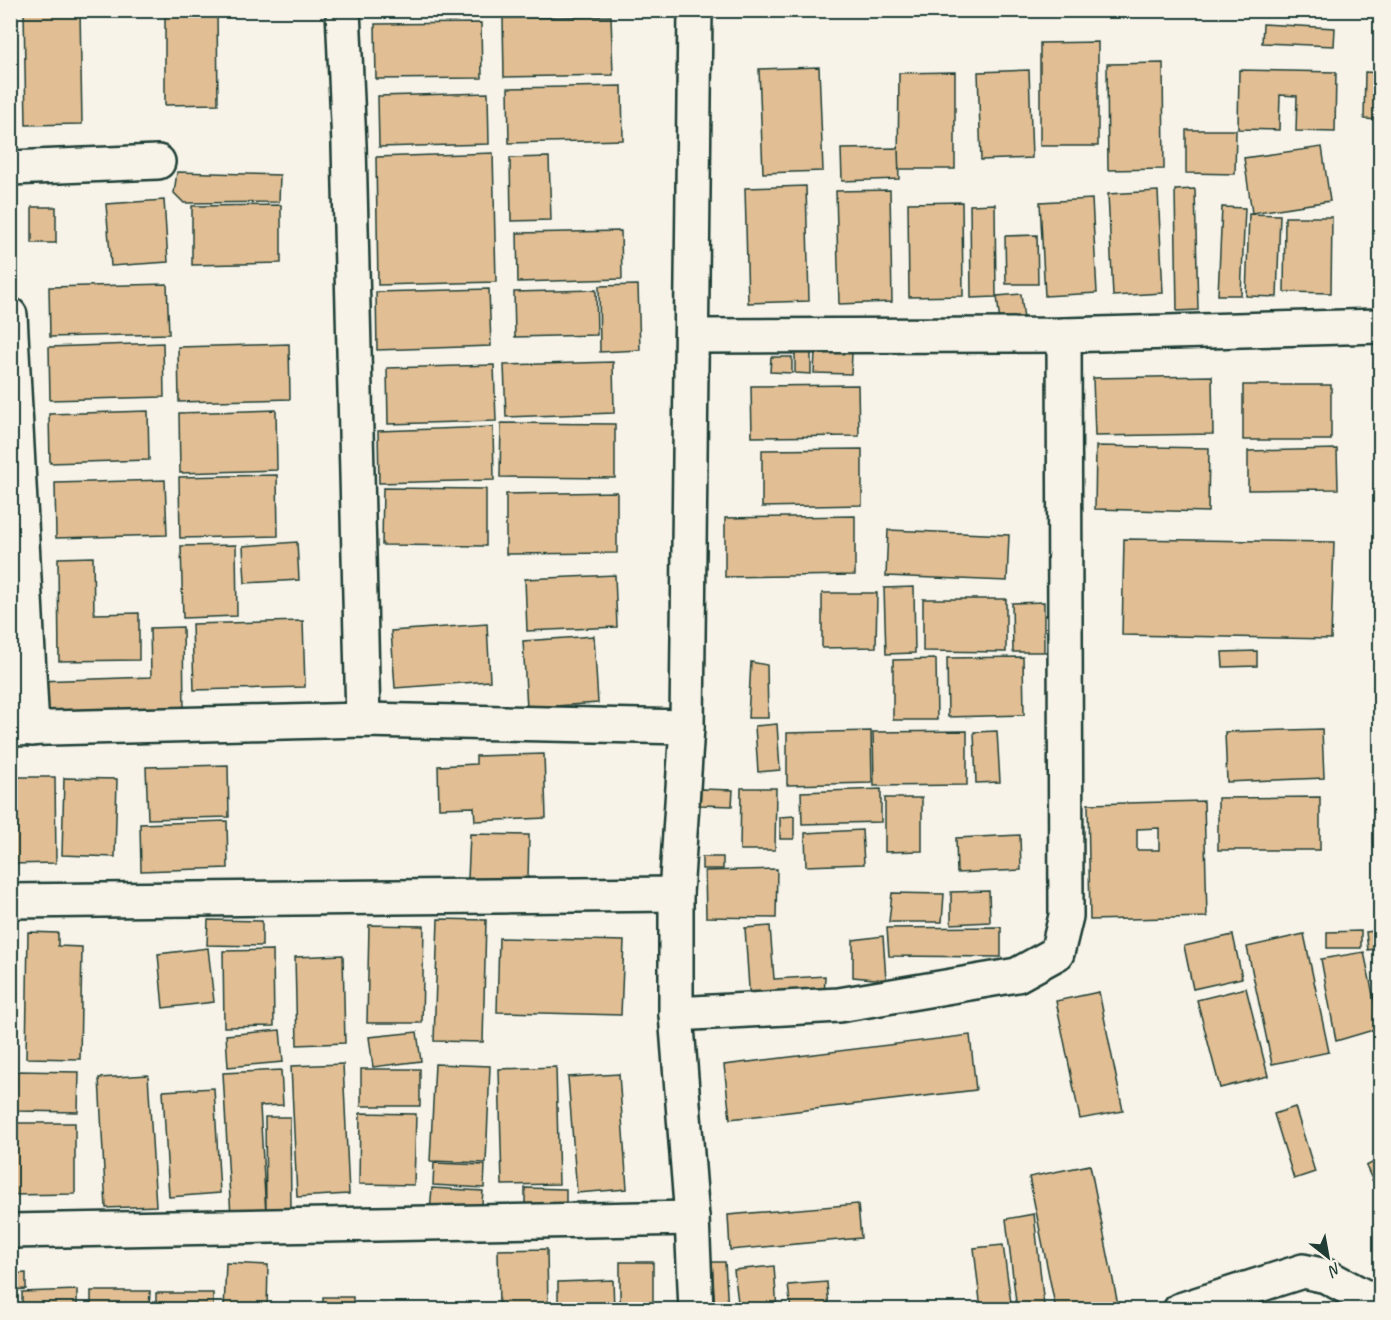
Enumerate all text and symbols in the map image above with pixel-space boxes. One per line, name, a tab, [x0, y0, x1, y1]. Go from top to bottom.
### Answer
north arrow	[1298, 1227, 1358, 1287]
text: N	[1323, 1258, 1345, 1282]

